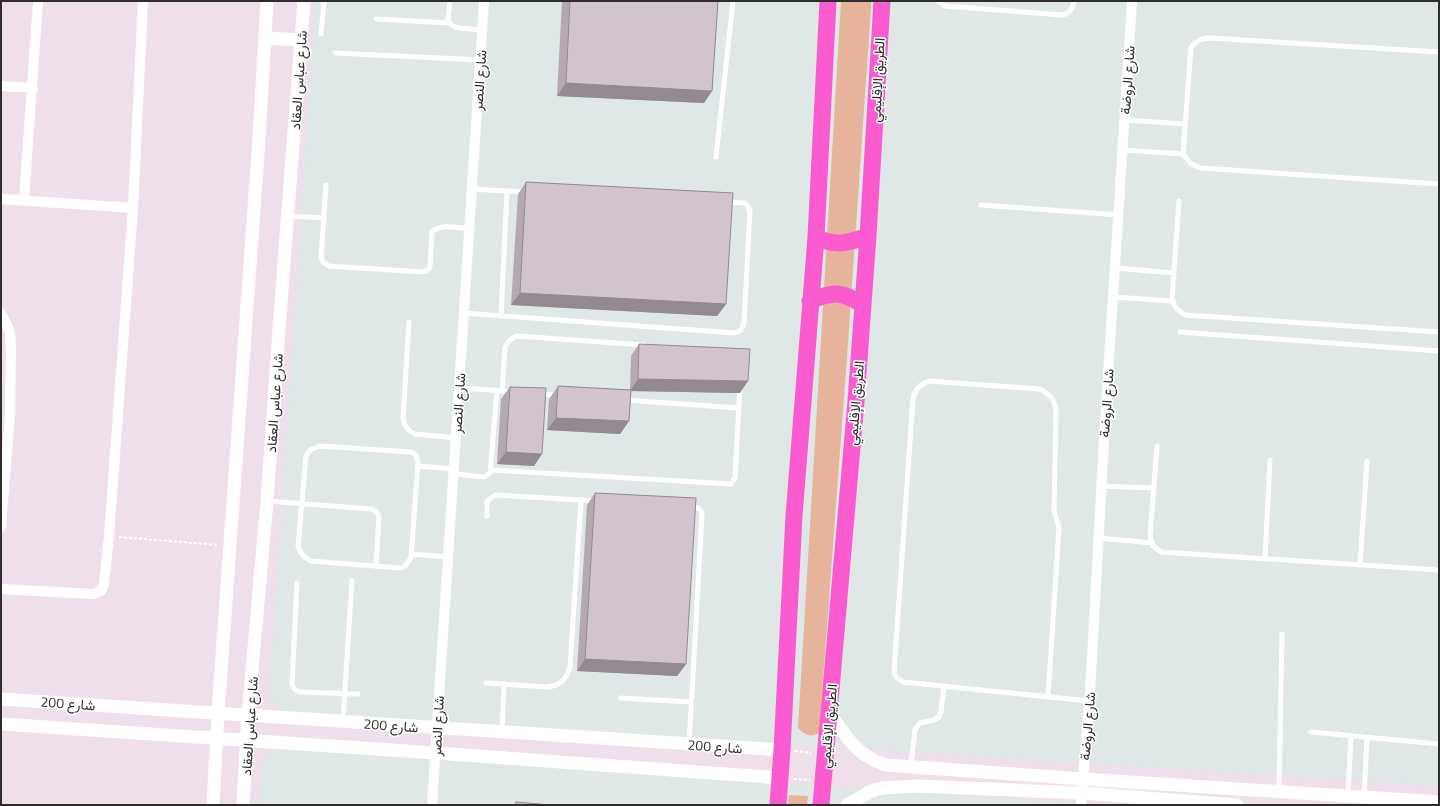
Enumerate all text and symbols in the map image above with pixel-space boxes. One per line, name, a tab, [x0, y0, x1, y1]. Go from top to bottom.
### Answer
street label: شارع عباس العقاد	[284, 30, 313, 130]
street label: الطريق الإقليمي	[864, 37, 892, 123]
street label: شارع الروضة	[1114, 45, 1141, 115]
street label: شارع النصر	[466, 49, 493, 112]
street label: شارع عباس العقاد	[260, 353, 289, 453]
street label: الطريق الإقليمي	[841, 360, 871, 446]
street label: شارع الروضة	[1093, 368, 1120, 438]
street label: شارع النصر	[445, 372, 472, 435]
street label: شارع عباس العقاد	[235, 676, 264, 776]
street label: الطريق الإقليمي	[814, 683, 844, 769]
street label: شارع 200	[40, 691, 96, 716]
street label: شارع الروضة	[1074, 691, 1101, 761]
street label: شارع النصر	[425, 695, 450, 758]
street label: شارع 200	[363, 713, 419, 738]
street label: شارع 200	[687, 734, 743, 759]

